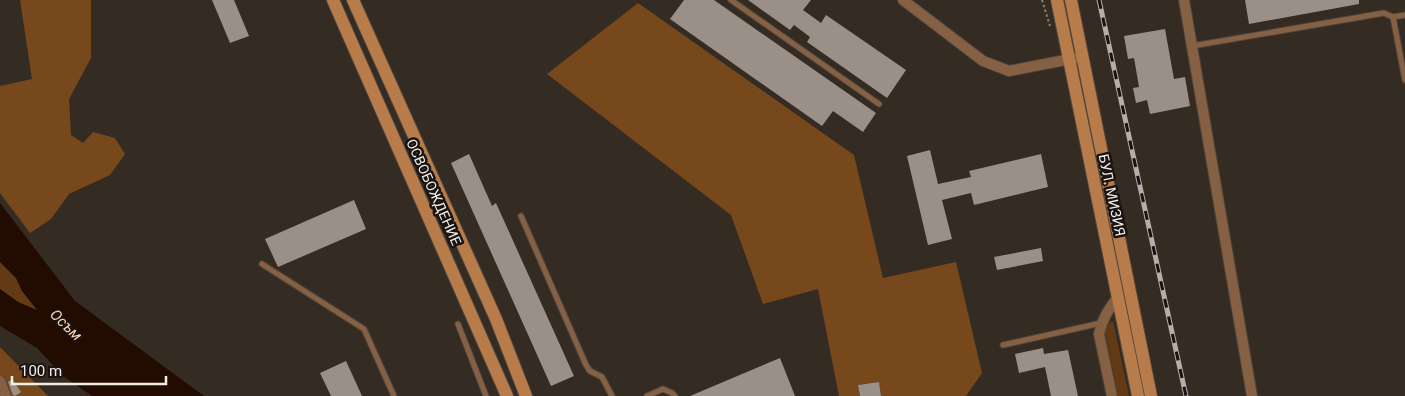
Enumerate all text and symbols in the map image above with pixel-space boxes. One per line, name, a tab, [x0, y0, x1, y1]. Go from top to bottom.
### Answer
street label: ОСВОБОЖДЕНИЕ	[403, 136, 465, 248]
street label: БУЛ. МИЗИЯ	[1095, 152, 1129, 238]
water label: Осъм	[46, 306, 86, 345]
scale bar	[12, 354, 166, 386]
text: 100 m	[20, 362, 62, 380]

